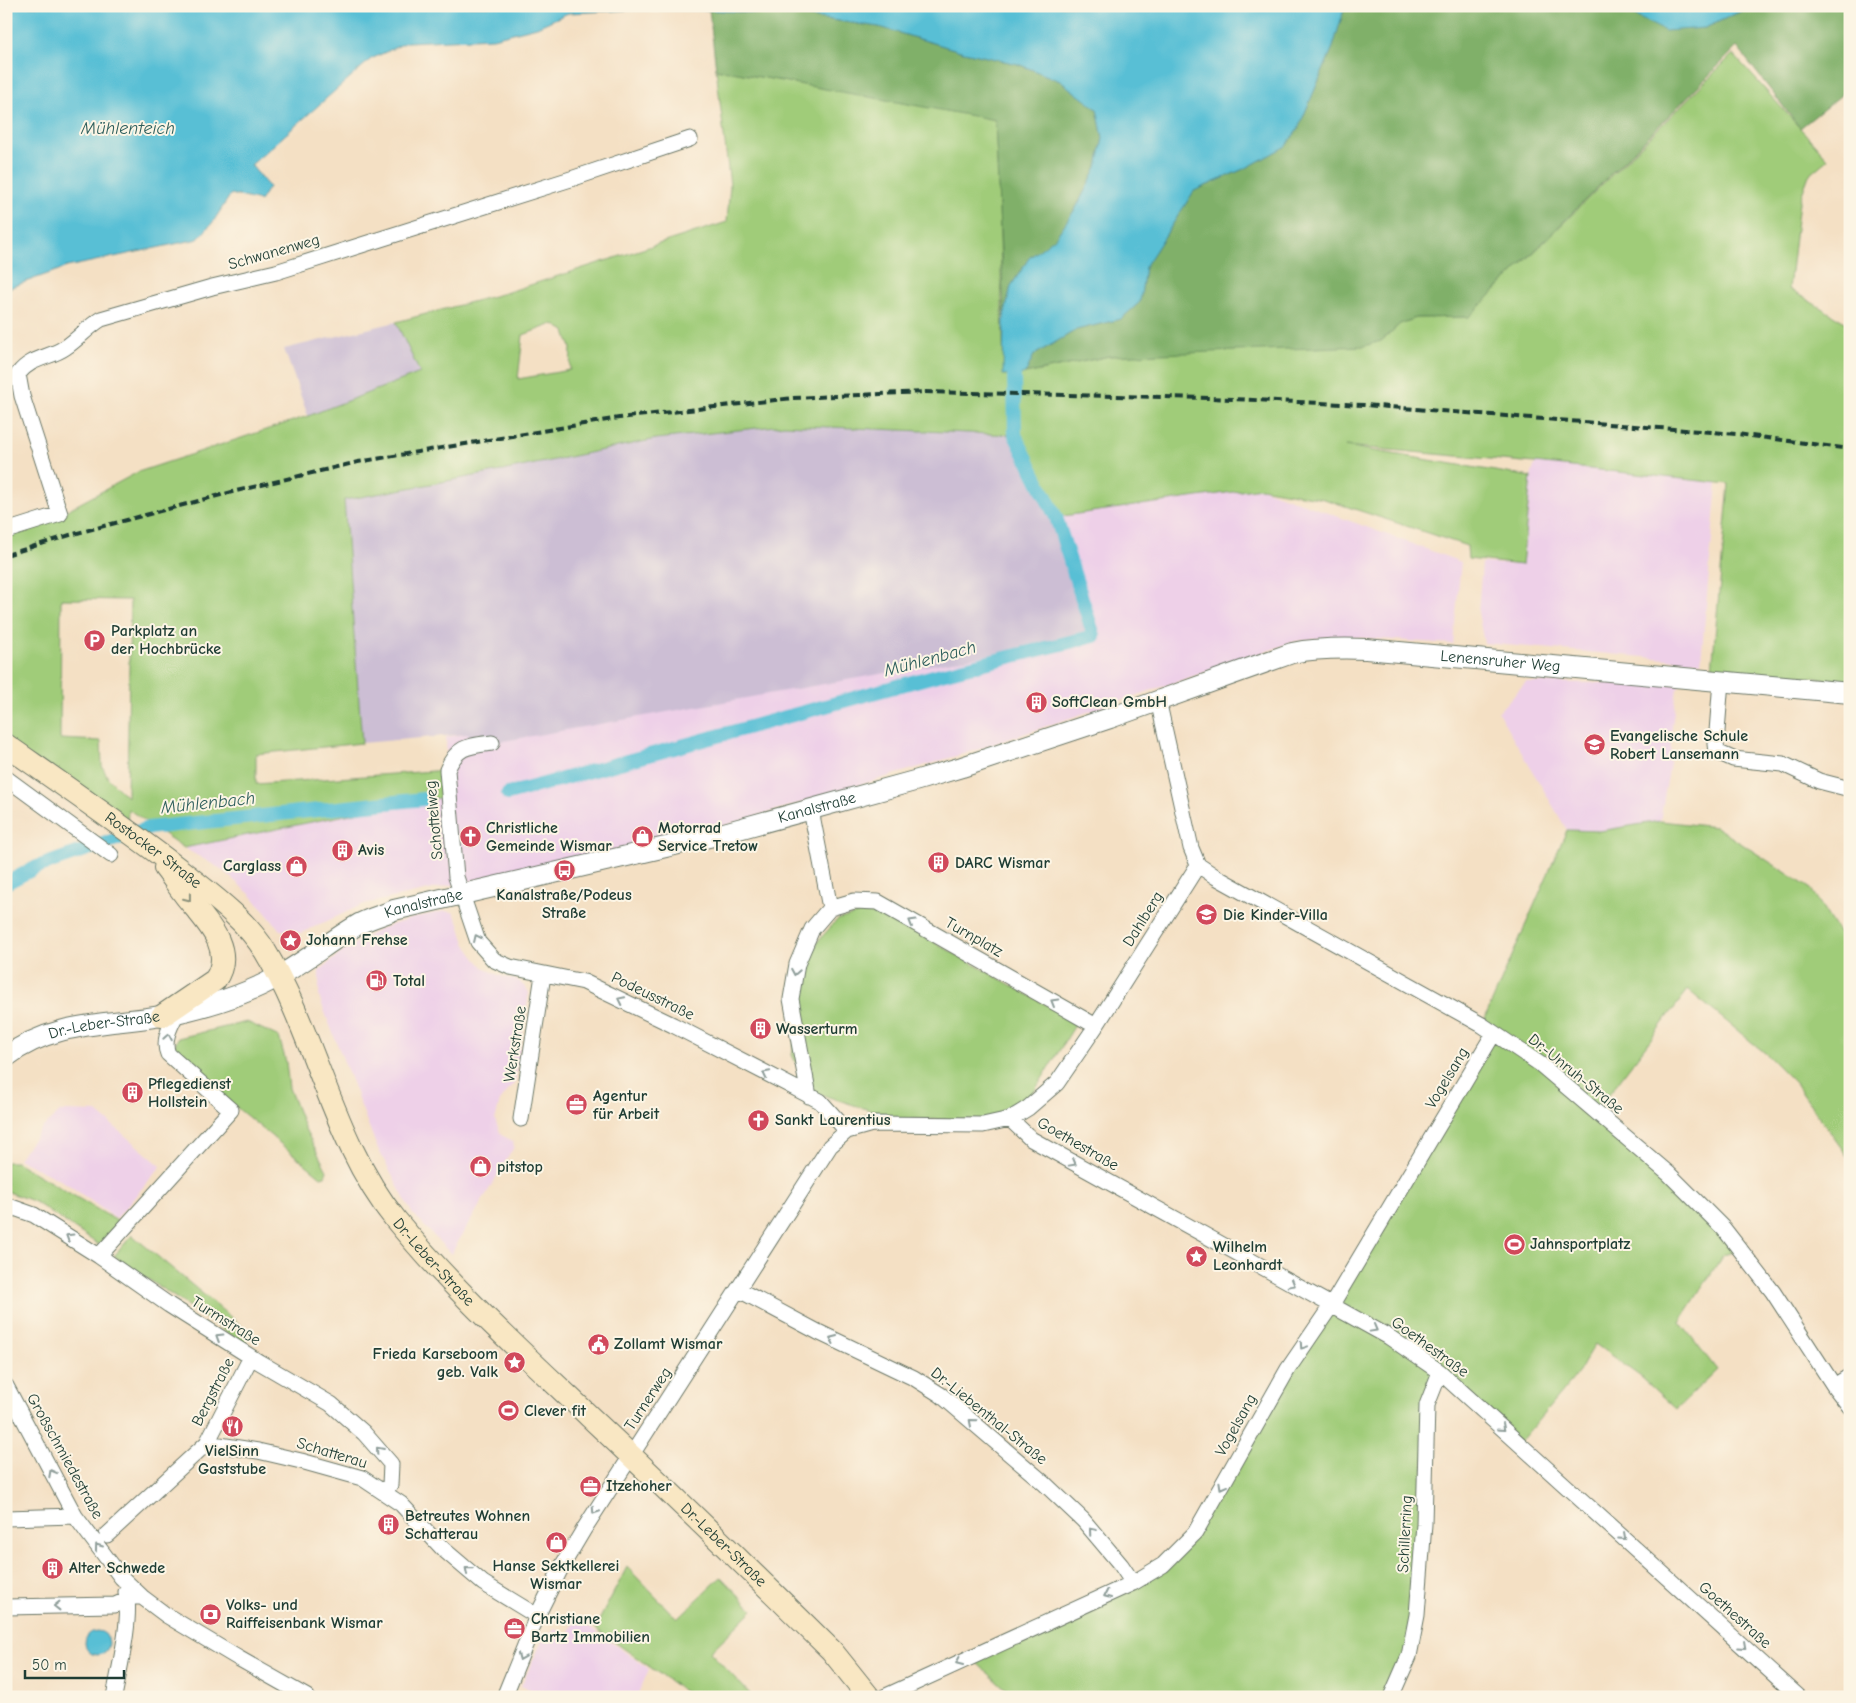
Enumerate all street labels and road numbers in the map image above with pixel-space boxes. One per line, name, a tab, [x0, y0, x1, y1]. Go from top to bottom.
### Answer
street label: Schwanenweg	[226, 230, 322, 274]
street label: Lenensruher Weg	[1440, 647, 1561, 676]
street label: Schottelweg	[422, 780, 446, 860]
street label: Kanalstraße	[776, 788, 858, 827]
street label: Rostocker Straße	[101, 808, 205, 892]
street label: Kanalstraße	[382, 885, 464, 922]
street label: Dahlberg	[1119, 888, 1167, 950]
street label: Turnplatz	[942, 913, 1006, 961]
street label: Podeusstraße	[609, 968, 697, 1024]
street label: Werkstraße	[500, 1005, 530, 1083]
street label: Dr.-Leber-Straße	[46, 1007, 161, 1043]
street label: Dr.-Unruh-Straße	[1525, 1030, 1627, 1118]
street label: Vogelsang	[1422, 1044, 1472, 1112]
street label: Goethestraße	[1034, 1113, 1122, 1175]
street label: Dr.-Leber-Straße	[389, 1215, 478, 1310]
street label: Turmstraße	[188, 1293, 264, 1349]
street label: Goethestraße	[1388, 1313, 1472, 1381]
street label: Bergstraße	[188, 1355, 238, 1429]
street label: Turnerweg	[621, 1364, 675, 1434]
street label: Dr.-Liebenthal-Straße	[927, 1364, 1051, 1468]
street label: Großschmiedestraße	[23, 1390, 107, 1522]
street label: Vogelsang	[1212, 1391, 1260, 1459]
street label: Schatterau	[295, 1434, 369, 1472]
street label: Schillerring	[1394, 1495, 1416, 1573]
street label: Dr.-Leber-Straße	[677, 1499, 770, 1590]
street label: Goethestraße	[1695, 1578, 1775, 1652]

